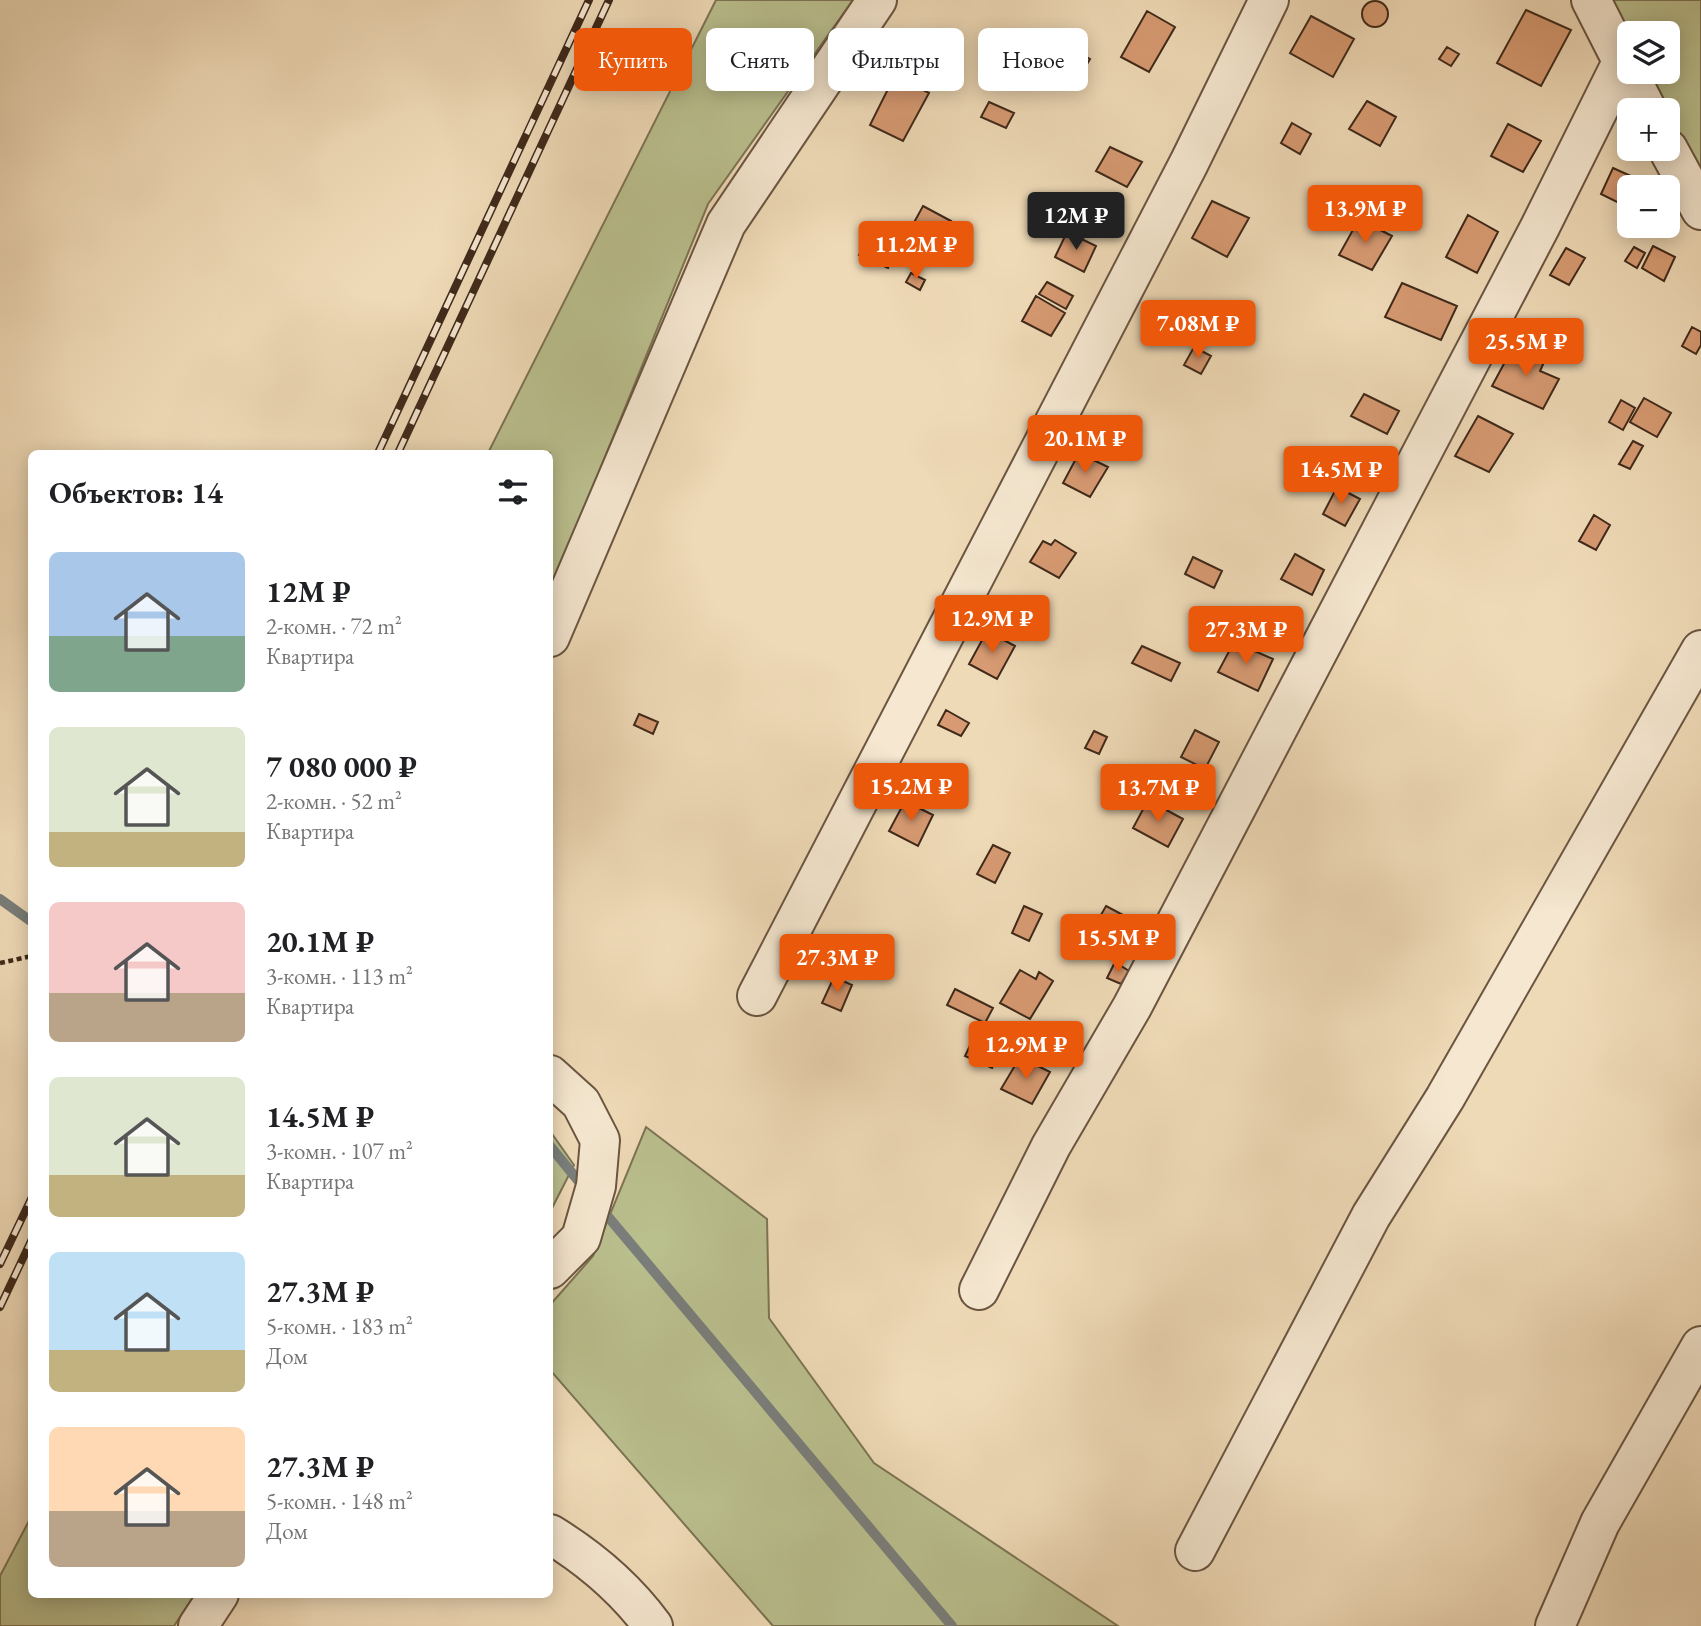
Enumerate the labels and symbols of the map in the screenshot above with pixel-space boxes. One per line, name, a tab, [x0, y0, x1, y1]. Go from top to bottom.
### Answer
pin: 13.9M ₽	[1300, 186, 1430, 245]
pin: 12M ₽	[1027, 192, 1125, 252]
pin: 11.2M ₽	[851, 222, 981, 281]
pin: 7.08M ₽	[1133, 300, 1263, 360]
pin: 25.5M ₽	[1461, 318, 1591, 378]
pin: 20.1M ₽	[1020, 416, 1150, 475]
pin: 14.5M ₽	[1276, 447, 1406, 506]
pin: 12.9M ₽	[927, 596, 1057, 655]
pin: 27.3M ₽	[1181, 606, 1311, 666]
pin: 15.2M ₽	[846, 764, 976, 823]
pin: 13.7M ₽	[1093, 764, 1223, 824]
pin: 15.5M ₽	[1053, 914, 1183, 974]
pin: 27.3M ₽	[772, 934, 902, 994]
pin: 12.9M ₽	[961, 1021, 1091, 1081]

